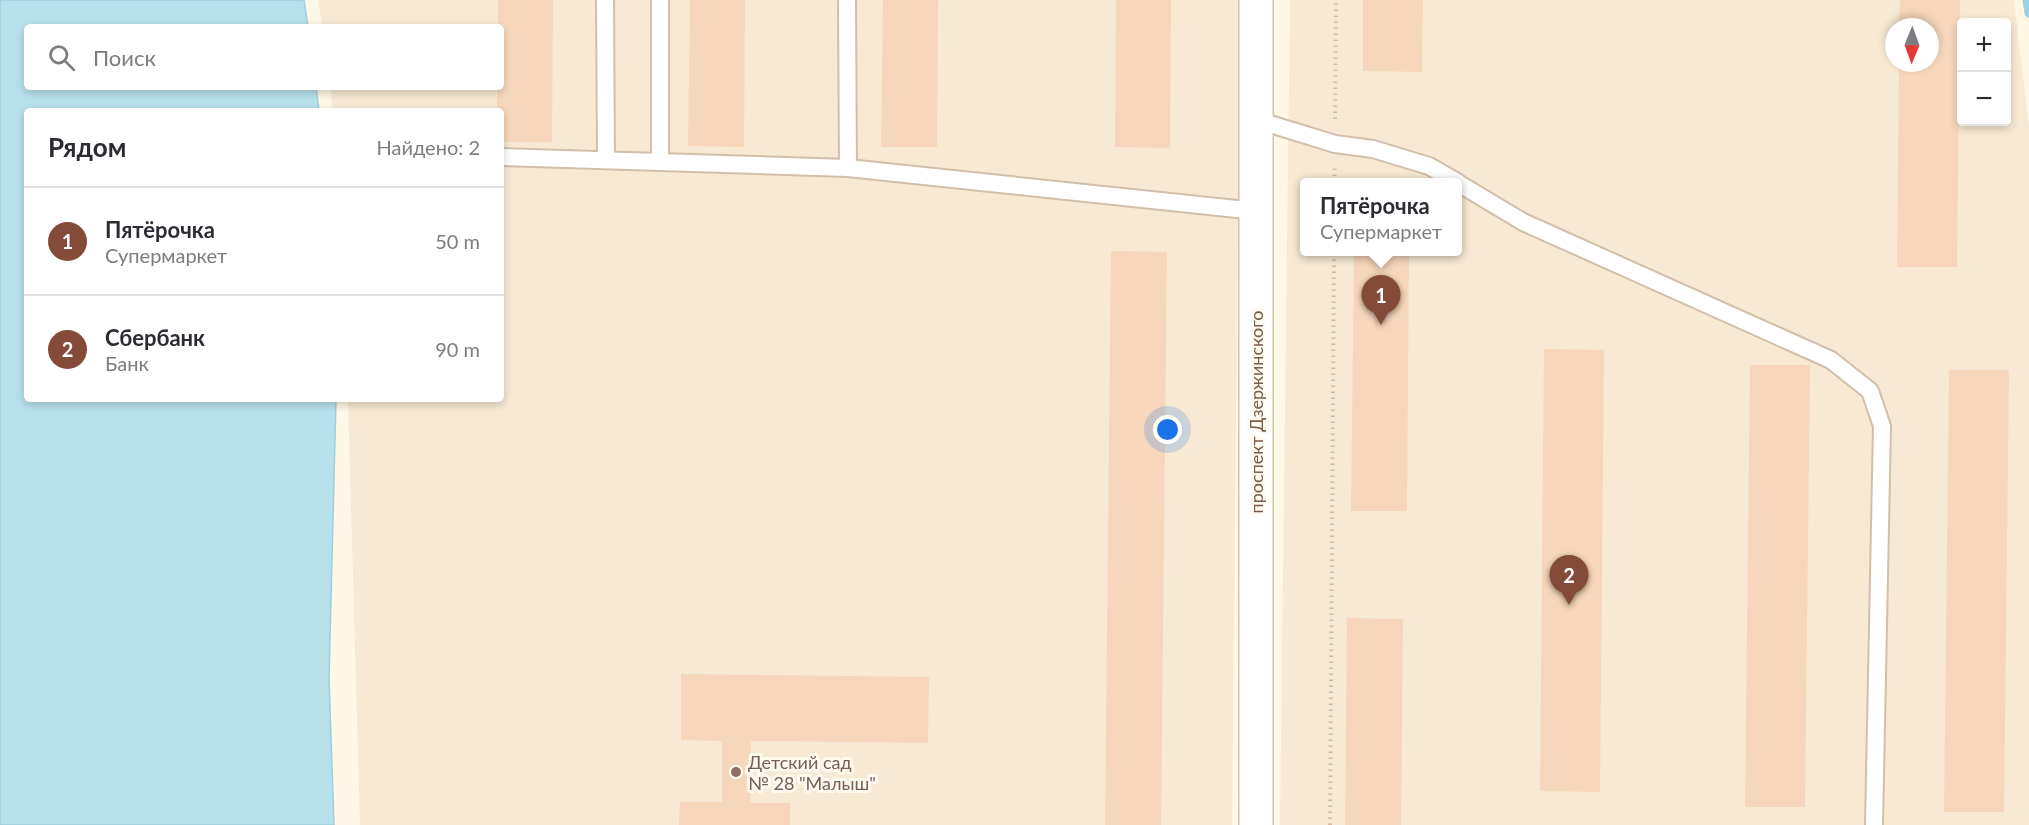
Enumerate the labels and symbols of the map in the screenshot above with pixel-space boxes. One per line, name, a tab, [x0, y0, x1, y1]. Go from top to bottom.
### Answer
north arrow	[1885, 18, 1939, 72]
pin: 1	[1362, 276, 1400, 325]
street label: проспект Дзержинского	[1245, 311, 1267, 513]
your location	[1153, 415, 1182, 444]
pin: 2	[1550, 556, 1588, 605]
place label: Детский сад № 28 "Малыш"	[748, 751, 876, 794]
marker: Детский сад № 28 "Малыш"	[729, 765, 743, 779]

